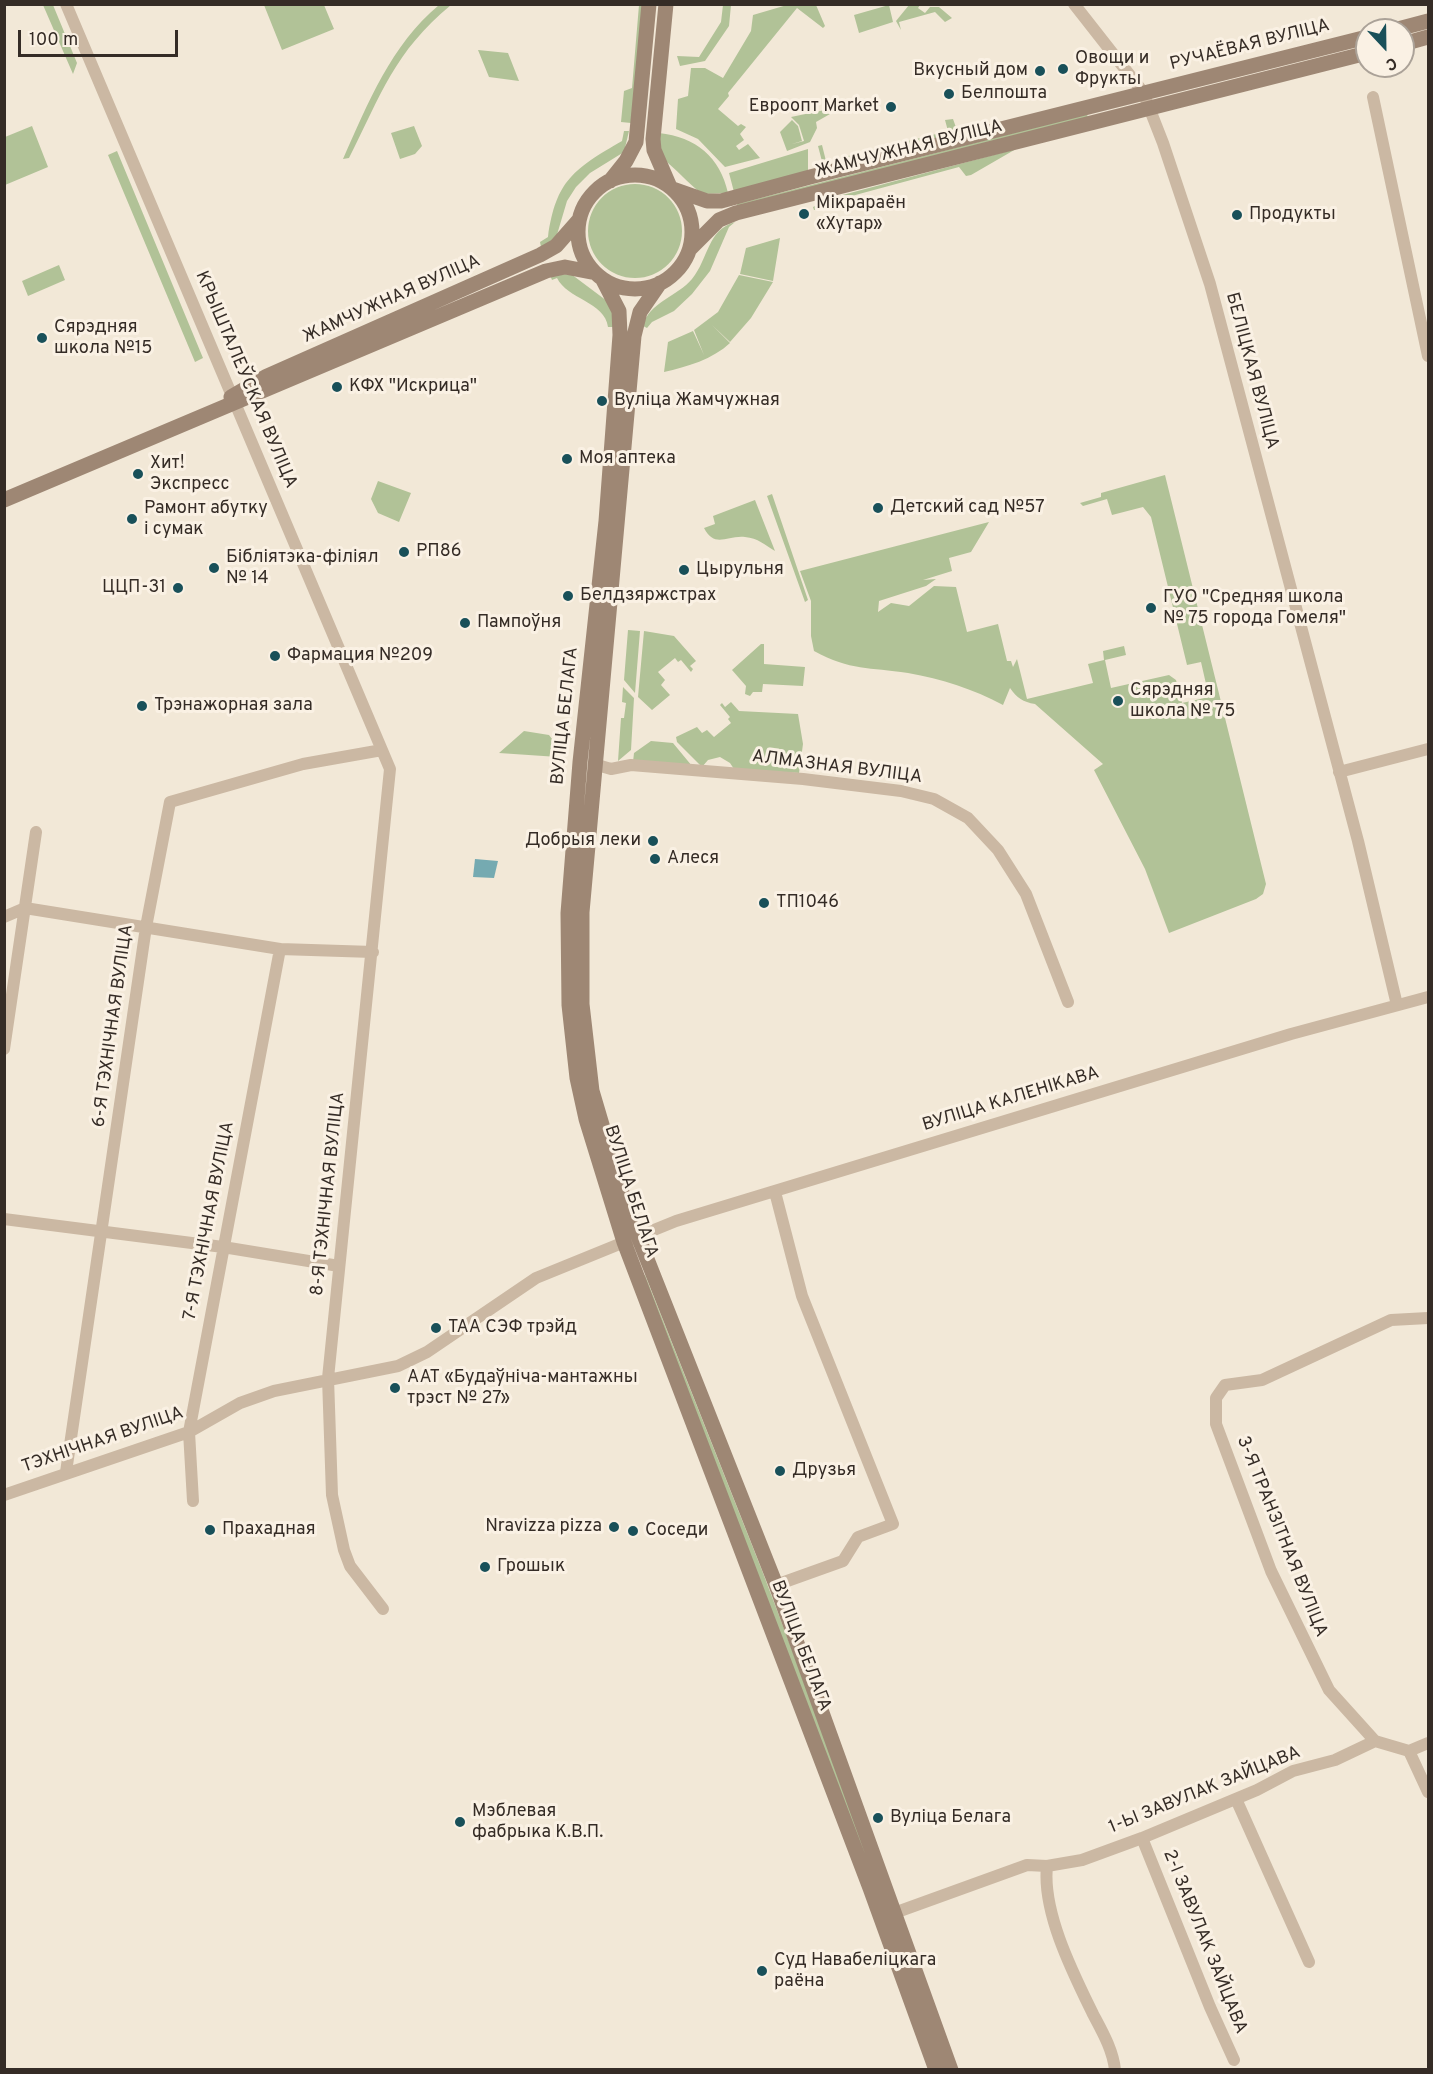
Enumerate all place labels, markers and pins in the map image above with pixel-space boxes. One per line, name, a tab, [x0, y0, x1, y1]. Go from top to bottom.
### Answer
place label: Овощи и Фрукты	[1075, 48, 1149, 90]
place label: Вкусный дом	[913, 60, 1028, 82]
marker: Овощи и Фрукты	[1056, 62, 1070, 76]
marker: Вкусный дом	[1033, 64, 1047, 78]
place label: Белпошта	[961, 83, 1047, 105]
marker: Белпошта	[942, 87, 956, 101]
place label: Евроопт Market	[749, 96, 879, 118]
marker: Евроопт Market	[884, 100, 898, 114]
place label: Мікрараён «Хутар»	[816, 193, 906, 236]
place label: Продукты	[1249, 204, 1336, 226]
marker: Мікрараён «Хутар»	[797, 207, 811, 221]
marker: Продукты	[1230, 208, 1244, 222]
place label: Сярэдняя школа №15	[54, 317, 153, 360]
marker: Сярэдняя школа №15	[35, 331, 49, 345]
place label: КФХ "Искрица"	[349, 376, 477, 398]
marker: КФХ "Искрица"	[330, 380, 344, 394]
place label: Вуліца Жамчужная	[614, 390, 780, 412]
marker: Вуліца Жамчужная	[595, 394, 609, 408]
place label: Моя аптека	[579, 448, 676, 470]
marker: Моя аптека	[560, 452, 574, 466]
place label: Хит! Экспресс	[150, 453, 229, 496]
marker: Хит! Экспресс	[131, 467, 145, 481]
place label: Детский сад №57	[890, 497, 1045, 519]
place label: Рамонт абутку і сумак	[144, 498, 268, 540]
marker: Детский сад №57	[871, 501, 885, 515]
marker: Рамонт абутку і сумак	[125, 512, 139, 526]
place label: РП86	[416, 541, 462, 563]
marker: РП86	[397, 545, 411, 559]
place label: Бібліятэка-філіял № 14	[226, 547, 379, 590]
place label: Цырульня	[696, 559, 784, 581]
marker: Бібліятэка-філіял № 14	[207, 561, 221, 575]
marker: Цырульня	[677, 563, 691, 577]
place label: ЦЦП-31	[102, 577, 166, 599]
marker: ЦЦП-31	[171, 581, 185, 595]
place label: Белдзяржстрах	[580, 585, 716, 607]
place label: ГУО "Средняя школа № 75 города Гомеля"	[1163, 587, 1346, 630]
marker: Белдзяржстрах	[561, 589, 575, 603]
marker: ГУО "Средняя школа № 75 города Гомеля"	[1144, 601, 1158, 615]
place label: Пампоўня	[477, 612, 561, 634]
marker: Пампоўня	[458, 616, 472, 630]
place label: Фармация №209	[287, 645, 433, 667]
marker: Фармация №209	[268, 649, 282, 663]
place label: Сярэдняя школа № 75	[1130, 680, 1235, 722]
marker: Сярэдняя школа № 75	[1111, 694, 1125, 708]
place label: Трэнажорная зала	[154, 695, 313, 717]
marker: Трэнажорная зала	[135, 699, 149, 713]
place label: Добрыя леки	[525, 830, 641, 852]
marker: Добрыя леки	[646, 834, 660, 848]
place label: Алеся	[667, 848, 719, 870]
marker: Алеся	[648, 852, 662, 866]
place label: ТП1046	[776, 892, 839, 914]
marker: ТП1046	[757, 896, 771, 910]
place label: ТАА СЭФ трэйд	[448, 1317, 577, 1339]
marker: ТАА СЭФ трэйд	[429, 1321, 443, 1335]
place label: ААТ «Будаўніча-мантажны трэст № 27»	[407, 1367, 638, 1410]
marker: ААТ «Будаўніча-мантажны трэст № 27»	[388, 1381, 402, 1395]
place label: Друзья	[792, 1460, 856, 1482]
marker: Друзья	[773, 1464, 787, 1478]
place label: Nravizza pizza	[485, 1516, 602, 1538]
place label: Прахадная	[222, 1519, 316, 1541]
marker: Nravizza pizza	[607, 1520, 621, 1534]
place label: Соседи	[645, 1520, 708, 1542]
marker: Прахадная	[203, 1523, 217, 1537]
marker: Соседи	[626, 1524, 640, 1538]
place label: Грошык	[497, 1556, 565, 1578]
marker: Грошык	[478, 1560, 492, 1574]
place label: Мэблевая фабрыка К.В.П.	[472, 1801, 603, 1844]
place label: Вуліца Белага	[890, 1807, 1011, 1829]
marker: Вуліца Белага	[871, 1811, 885, 1825]
marker: Мэблевая фабрыка К.В.П.	[453, 1815, 467, 1829]
place label: Суд Навабеліцкага раёна	[774, 1950, 936, 1992]
marker: Суд Навабеліцкага раёна	[755, 1964, 769, 1978]

